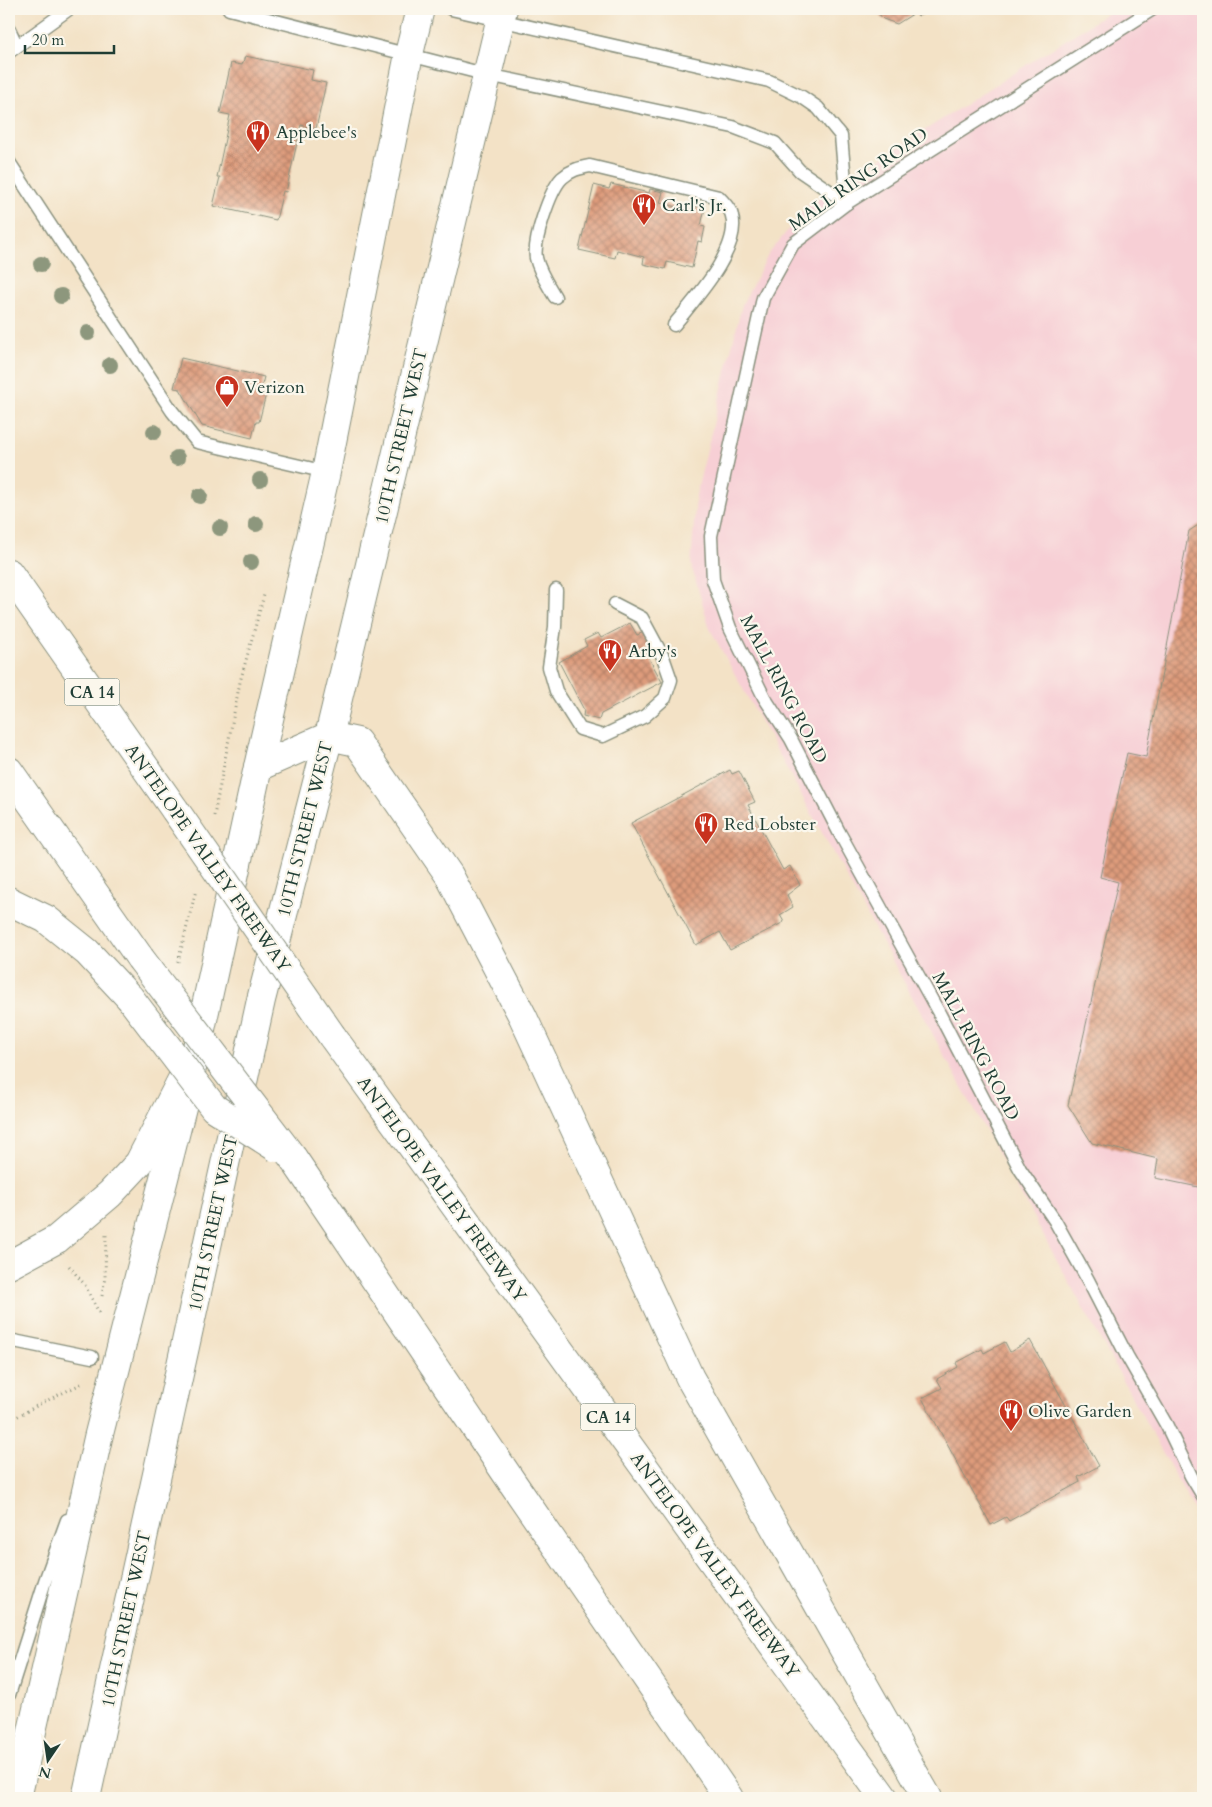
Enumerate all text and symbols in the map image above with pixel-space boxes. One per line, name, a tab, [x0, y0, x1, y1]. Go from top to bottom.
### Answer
scale bar	[25, 22, 114, 54]
text: 20 m	[32, 30, 64, 50]
restaurant icon: Applebee's	[245, 119, 271, 153]
place label: Applebee's	[276, 120, 357, 145]
street label: MALL RING ROAD	[784, 122, 933, 237]
restaurant icon: Carl's Jr.	[631, 192, 657, 226]
place label: Carl's Jr.	[662, 193, 727, 218]
street label: 10TH STREET WEST	[369, 346, 434, 526]
shop icon: Verizon	[214, 374, 240, 408]
place label: Verizon	[244, 375, 306, 400]
street label: MALL RING ROAD	[734, 611, 833, 768]
restaurant icon: Arby's	[597, 638, 623, 672]
place label: Arby's	[628, 639, 677, 664]
road number: CA 14	[64, 679, 120, 706]
street label: ANTELOPE VALLEY FREEWAY	[119, 739, 297, 978]
street label: 10TH STREET WEST	[272, 739, 339, 919]
restaurant icon: Red Lobster	[693, 811, 719, 845]
place label: Red Lobster	[724, 812, 816, 837]
street label: MALL RING ROAD	[926, 968, 1025, 1125]
street label: ANTELOPE VALLEY FREEWAY	[351, 1071, 532, 1308]
street label: 10TH STREET WEST	[183, 1133, 244, 1314]
restaurant icon: Olive Garden	[998, 1398, 1024, 1432]
place label: Olive Garden	[1028, 1399, 1133, 1424]
road number: CA 14	[580, 1404, 636, 1430]
street label: ANTELOPE VALLEY FREEWAY	[624, 1447, 805, 1684]
street label: 10TH STREET WEST	[96, 1529, 157, 1710]
north arrow	[22, 1734, 72, 1784]
text: N	[37, 1762, 53, 1783]

